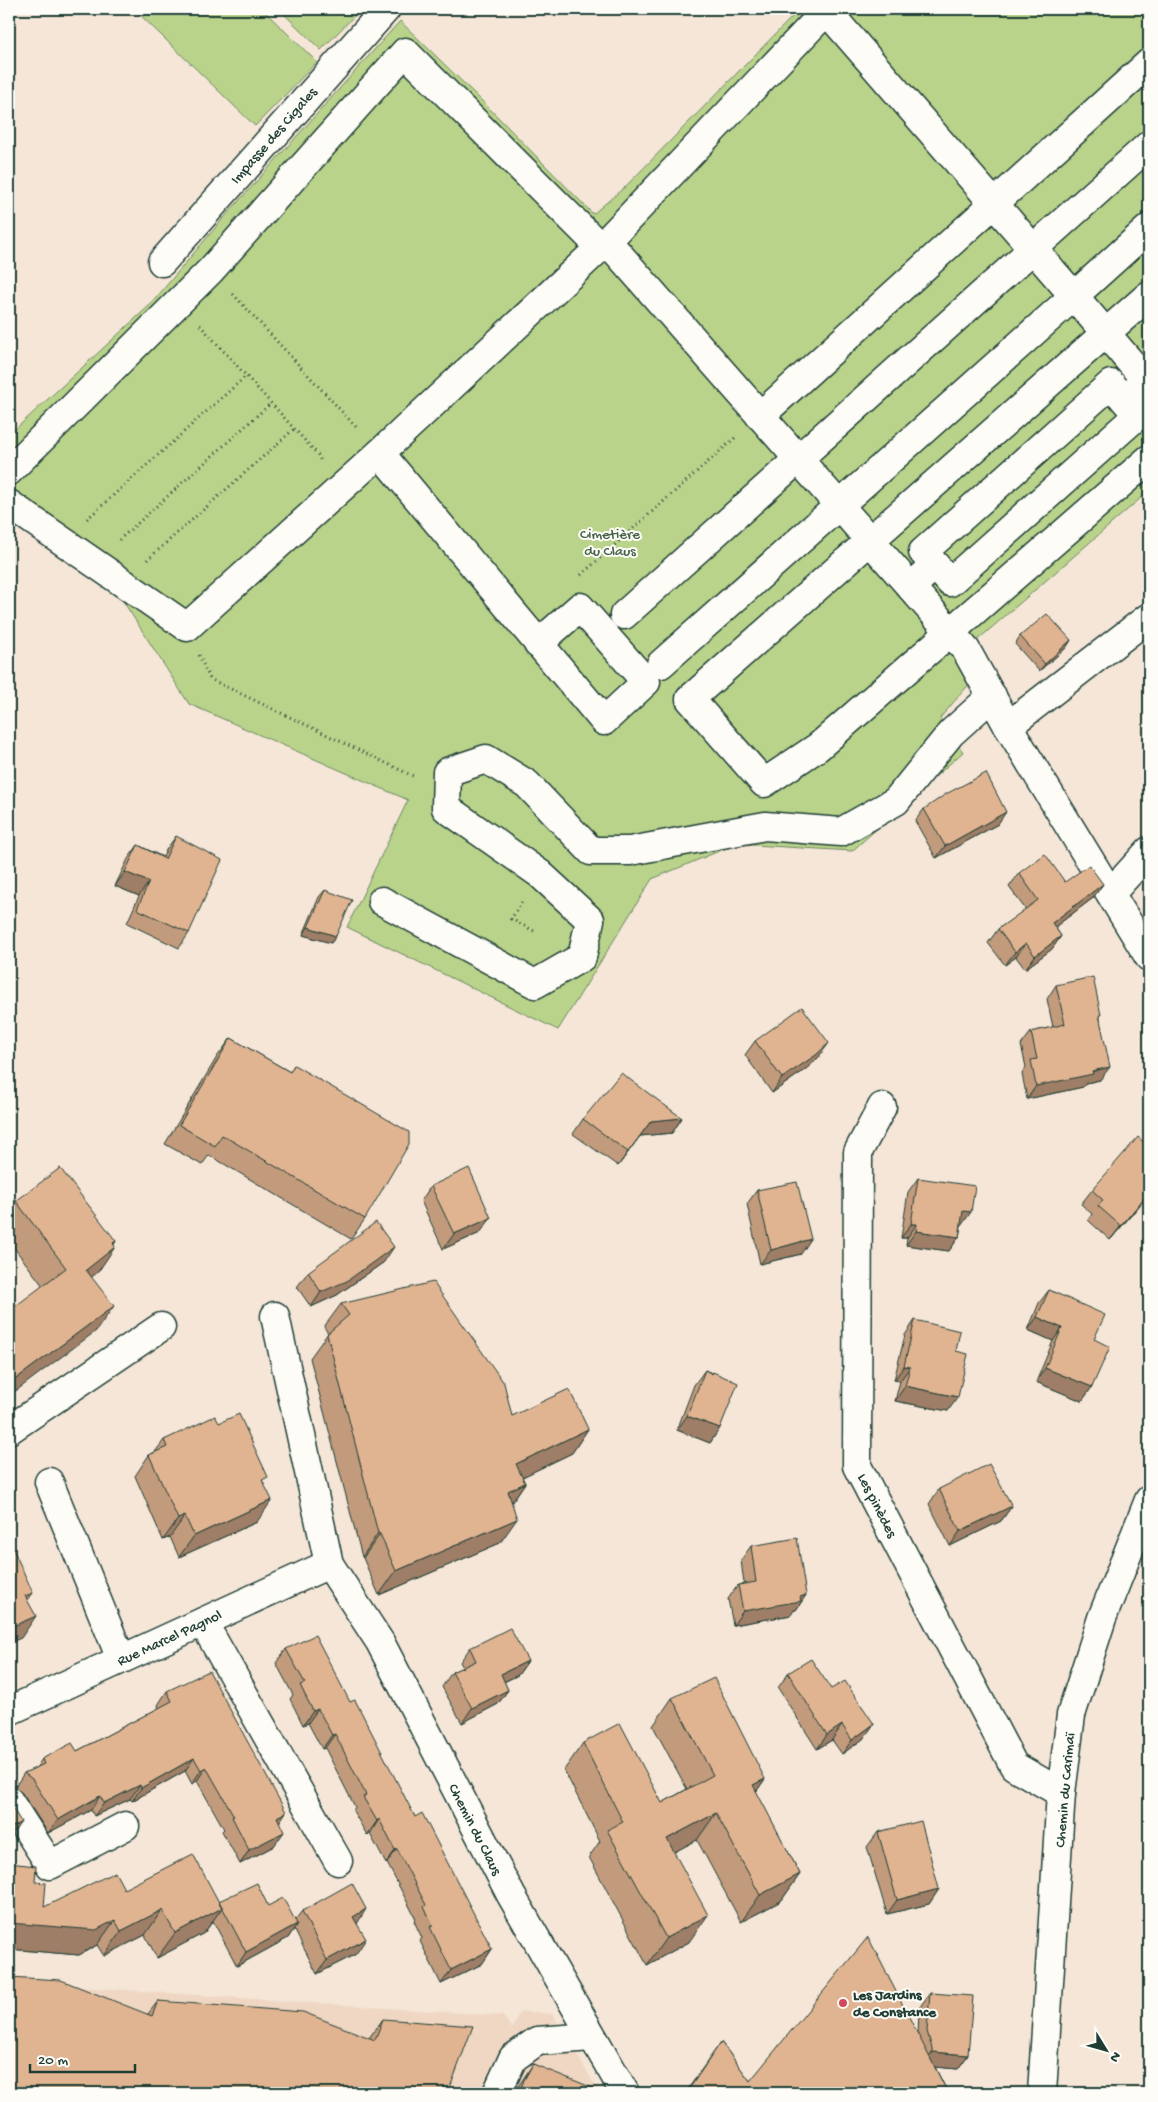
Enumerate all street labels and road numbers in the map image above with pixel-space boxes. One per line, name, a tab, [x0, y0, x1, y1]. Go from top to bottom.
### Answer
street label: Impasse des Cigales	[227, 84, 322, 189]
street label: Les pinèdes	[852, 1471, 900, 1542]
street label: Rue Marcel Pagnol	[115, 1607, 225, 1671]
street label: Chemin du Carimaï	[1052, 1731, 1080, 1848]
street label: Chemin du Claus	[443, 1781, 505, 1879]

